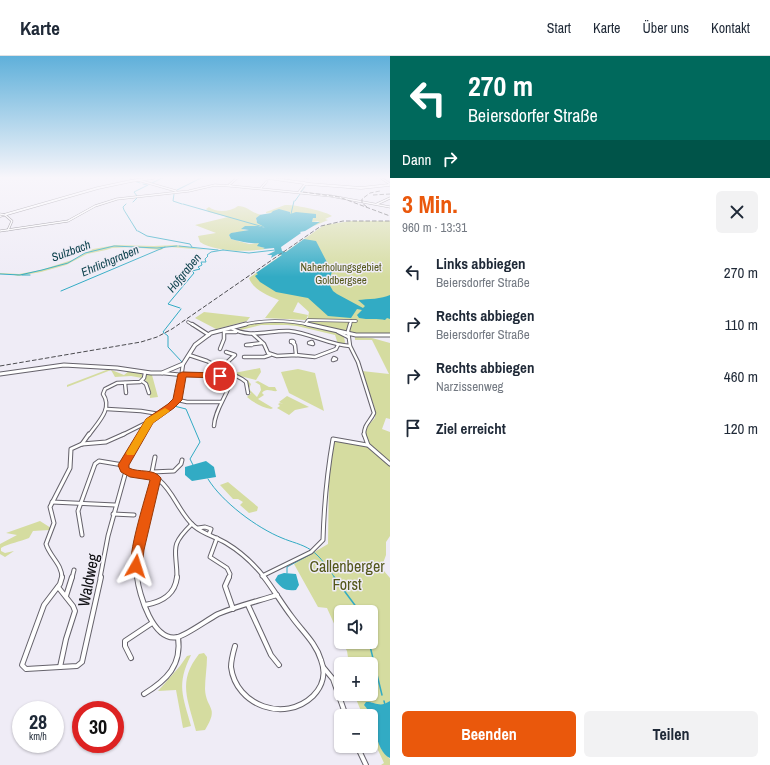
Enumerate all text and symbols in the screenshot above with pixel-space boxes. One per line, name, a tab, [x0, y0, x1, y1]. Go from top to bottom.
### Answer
text: Karte	[20, 15, 60, 41]
text: Start	[547, 19, 571, 37]
text: Karte	[593, 19, 620, 37]
text: Über uns	[642, 19, 689, 37]
text: Kontakt	[711, 19, 750, 37]
text: 270 m	[468, 67, 533, 105]
icon: left	[402, 72, 454, 124]
text: Beiersdorfer Straße	[468, 103, 598, 128]
icon: right	[439, 148, 461, 170]
text: Dann	[402, 149, 431, 170]
text: 3 Min.	[402, 188, 458, 220]
button: close	[716, 191, 758, 233]
text: 960 m · 13:31	[402, 219, 467, 236]
water label: Sulzbach	[49, 237, 93, 265]
water label: Ehrlichgraben	[79, 242, 141, 280]
water label: Hofgraben	[163, 250, 205, 296]
text: Links abbiegen	[436, 253, 526, 274]
park label: Naherholungsgebiet Goldbergsee	[300, 260, 382, 287]
icon: left	[402, 261, 424, 283]
text: 270 m	[724, 262, 758, 283]
text: Beiersdorfer Straße	[436, 274, 530, 291]
text: Rechts abbiegen	[436, 305, 534, 326]
icon: right	[402, 313, 424, 335]
text: 110 m	[725, 314, 758, 335]
text: Beiersdorfer Straße	[436, 326, 530, 343]
text: Rechts abbiegen	[436, 357, 534, 378]
pin	[203, 359, 237, 393]
icon: arrive	[209, 365, 231, 387]
icon: right	[402, 365, 424, 387]
text: 460 m	[724, 366, 758, 387]
text: Narzissenweg	[436, 378, 504, 395]
icon: arrive	[402, 417, 424, 439]
text: Ziel erreicht	[436, 418, 506, 439]
text: 120 m	[724, 418, 758, 439]
position arrow	[115, 545, 157, 587]
street label: Waldweg	[72, 551, 104, 608]
park label: Callenberger Forst	[309, 555, 385, 595]
map controls	[334, 605, 378, 753]
button: sound	[334, 605, 378, 649]
button: +	[334, 657, 378, 701]
speed limit sign: 30	[72, 701, 124, 753]
text: 28	[29, 708, 47, 735]
button: −	[334, 709, 378, 753]
button: Beenden	[402, 711, 576, 757]
button: Teilen	[584, 711, 758, 757]
text: km/h	[29, 730, 47, 743]

